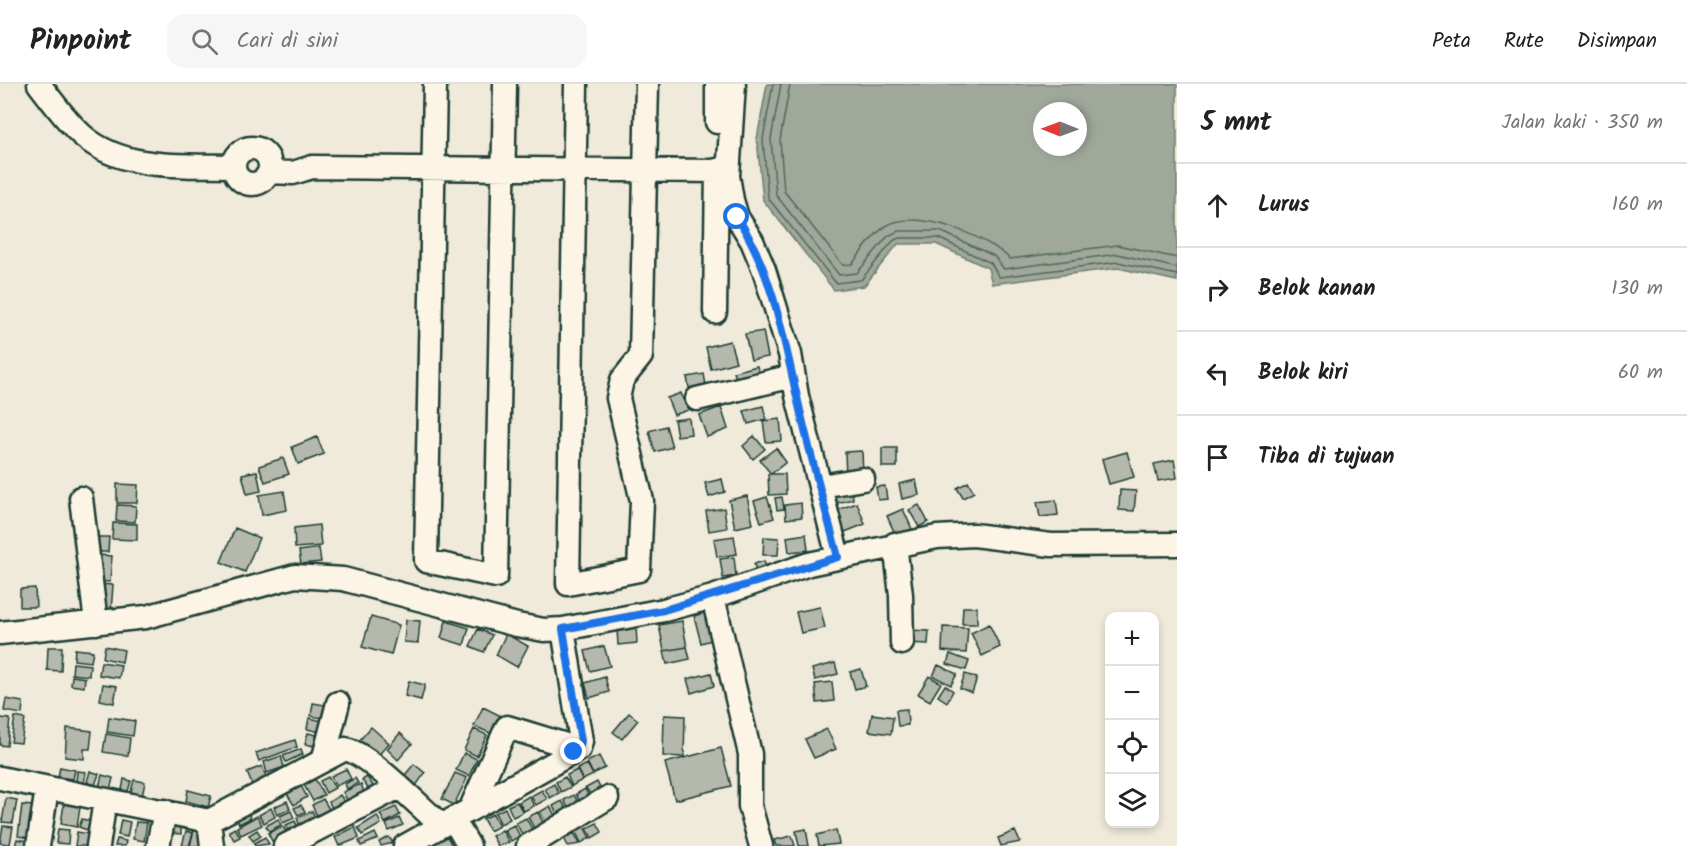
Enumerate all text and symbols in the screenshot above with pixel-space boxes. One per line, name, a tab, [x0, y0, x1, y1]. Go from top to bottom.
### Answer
search box	[167, 14, 587, 68]
text: Pinpoint	[30, 19, 131, 64]
text: Cari di sini	[236, 24, 338, 59]
icon: search	[188, 25, 221, 58]
text: Peta	[1432, 25, 1471, 58]
text: Rute	[1504, 25, 1544, 58]
text: Disimpan	[1577, 25, 1657, 58]
north arrow	[1033, 102, 1087, 156]
text: 5 mnt	[1201, 102, 1272, 144]
text: Jalan kaki · 350 m	[1502, 107, 1663, 139]
text: Lurus	[1258, 188, 1310, 223]
icon: ahead	[1201, 189, 1234, 222]
text: 160 m	[1612, 189, 1663, 221]
route start	[723, 203, 749, 229]
text: Belok kanan	[1258, 272, 1375, 307]
icon: right	[1201, 273, 1234, 306]
text: 130 m	[1611, 273, 1663, 305]
text: Belok kiri	[1258, 356, 1348, 391]
icon: left	[1201, 357, 1234, 390]
text: 60 m	[1618, 357, 1663, 389]
text: Tiba di tujuan	[1258, 440, 1394, 475]
icon: arrive	[1201, 441, 1234, 474]
map controls	[1105, 612, 1159, 828]
button: +	[1105, 612, 1159, 666]
button: −	[1105, 666, 1159, 720]
button: locate	[1105, 720, 1159, 774]
route end	[560, 738, 586, 764]
button: layers	[1105, 774, 1159, 828]

